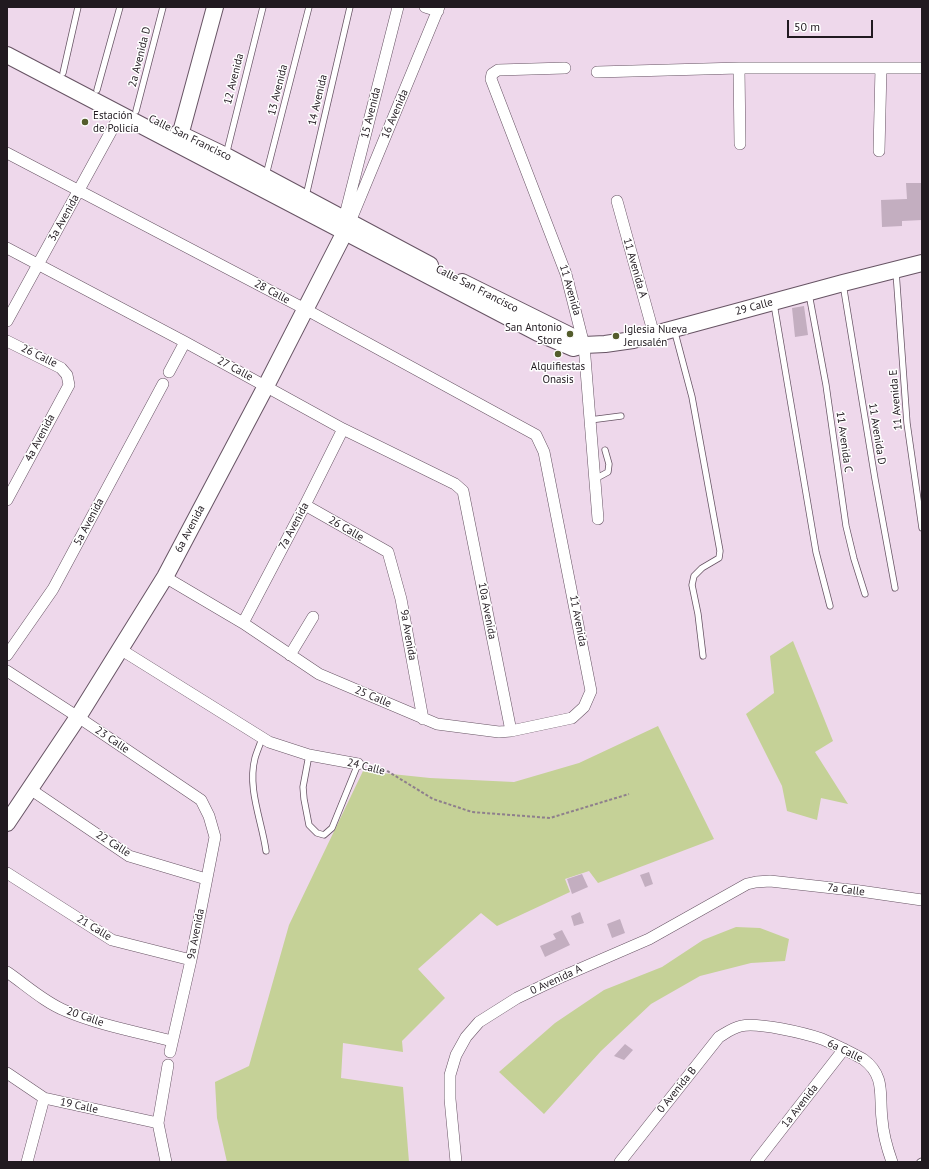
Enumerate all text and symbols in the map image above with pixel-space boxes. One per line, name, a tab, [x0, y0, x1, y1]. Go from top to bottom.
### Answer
scale bar	[789, 12, 875, 38]
text: 50 m	[794, 19, 820, 34]
street label: 2a Avenida D	[126, 25, 154, 89]
street label: 12 Avenida	[221, 52, 247, 106]
street label: 13 Avenida	[265, 63, 291, 117]
street label: 14 Avenida	[306, 73, 330, 127]
street label: 15 Avenida	[358, 86, 384, 140]
street label: 16 Avenida	[379, 87, 411, 141]
place label: Estación de Policía	[93, 109, 139, 135]
street label: Calle San Francisco	[146, 112, 234, 164]
marker: Estación de Policía	[80, 117, 90, 127]
street label: 3a Avenida	[46, 192, 82, 244]
street label: 11 Avenida A	[620, 237, 650, 299]
street label: Calle San Francisco	[434, 263, 520, 315]
street label: 11 Avenida	[556, 263, 584, 317]
street label: 28 Calle	[252, 277, 292, 307]
street label: 29 Calle	[734, 296, 774, 318]
place label: San Antonio Store	[505, 321, 562, 347]
place label: Iglesia Nueva Jerusalén	[624, 323, 687, 349]
marker: San Antonio Store	[565, 329, 575, 339]
marker: Iglesia Nueva Jerusalén	[611, 331, 621, 341]
street label: 26 Calle	[19, 342, 59, 370]
marker: Alquifiestas Onasis	[553, 349, 563, 359]
street label: 27 Calle	[215, 354, 255, 384]
place label: Alquifiestas Onasis	[531, 360, 585, 386]
street label: 11 Avenida E	[887, 369, 905, 431]
street label: 11 Avenida D	[866, 402, 888, 466]
street label: 11 Avenida C	[833, 411, 855, 473]
street label: 4a Avenida	[22, 412, 58, 464]
street label: 5a Avenida	[71, 496, 107, 548]
street label: 7a Avenida	[276, 500, 312, 552]
street label: 6a Avenida	[172, 503, 208, 555]
street label: 26 Calle	[326, 514, 366, 544]
street label: 10a Avenida	[475, 581, 499, 641]
street label: 11 Avenida	[567, 594, 589, 648]
street label: 9a Avenida	[397, 608, 419, 662]
street label: 25 Calle	[353, 683, 393, 711]
street label: 23 Calle	[92, 724, 132, 756]
street label: 24 Calle	[346, 756, 386, 778]
street label: 22 Calle	[93, 828, 133, 860]
street label: 7a Calle	[827, 881, 865, 899]
street label: 9a Avenida	[185, 907, 207, 961]
street label: 21 Calle	[74, 912, 114, 944]
street label: 0 Avenida A	[528, 962, 584, 998]
street label: 20 Calle	[65, 1004, 105, 1030]
street label: 6a Calle	[825, 1037, 865, 1065]
street label: 0 Avenida B	[654, 1064, 700, 1116]
street label: 1a Avenida	[779, 1082, 821, 1130]
street label: 19 Calle	[59, 1096, 99, 1116]

